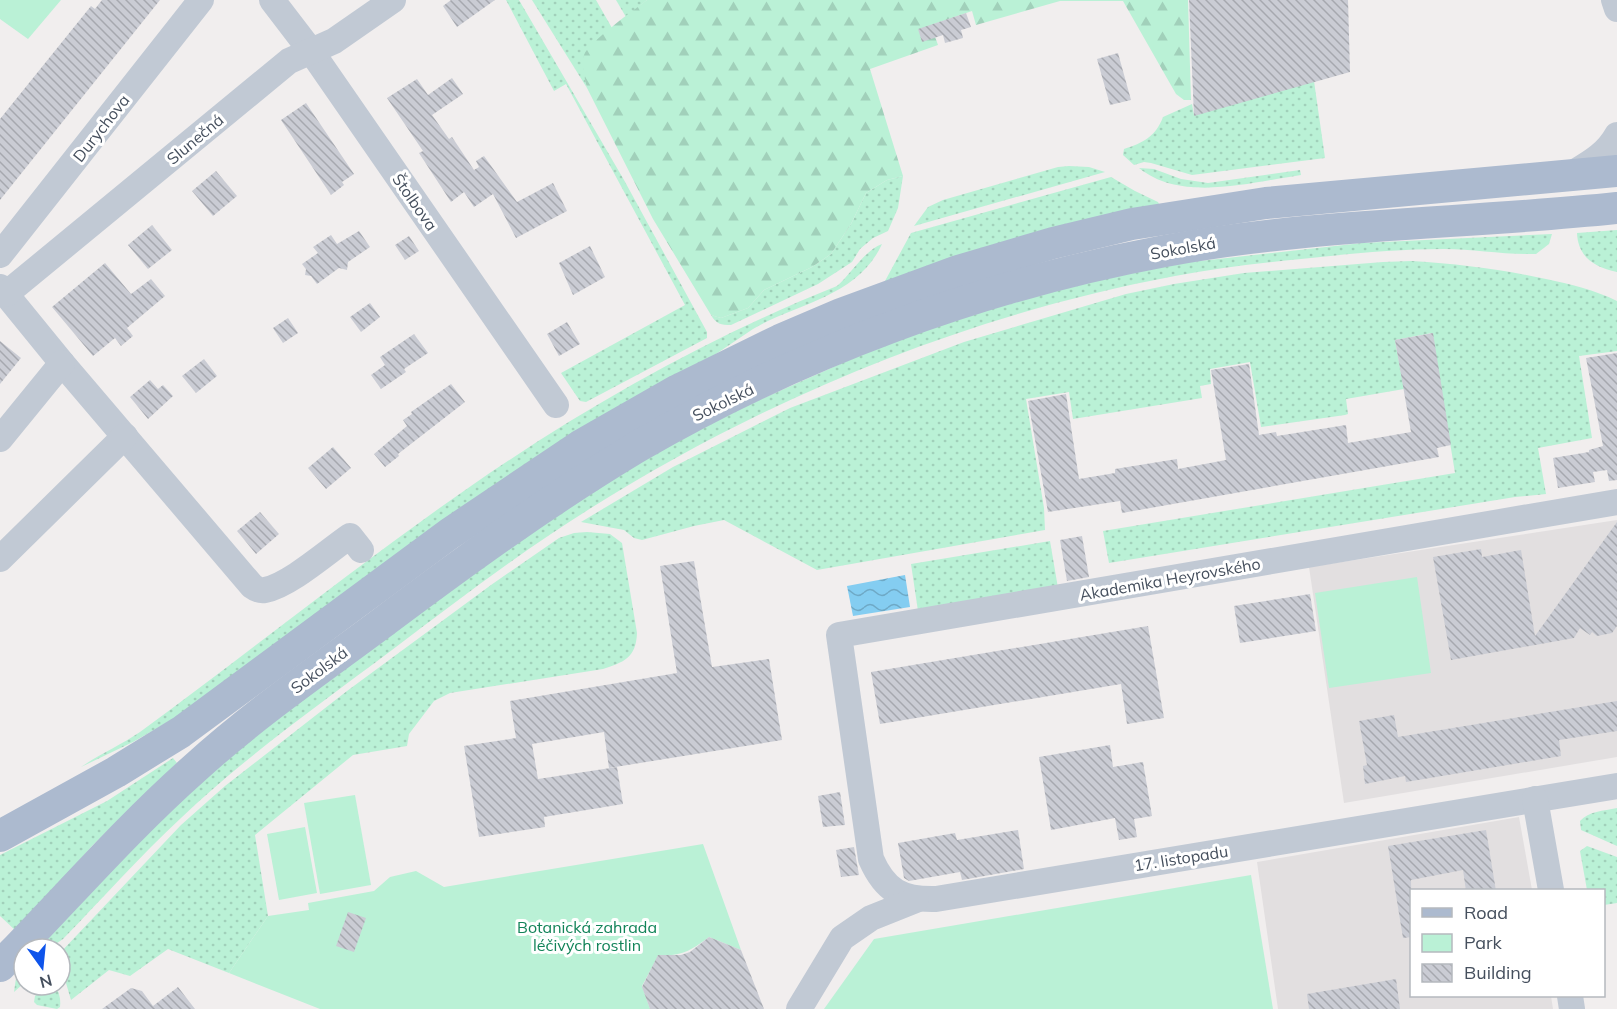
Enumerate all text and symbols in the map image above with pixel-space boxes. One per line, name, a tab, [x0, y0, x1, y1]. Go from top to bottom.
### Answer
street label: Durychova	[68, 90, 134, 166]
street label: Slunečná	[163, 109, 227, 169]
street label: Štolbova	[388, 170, 442, 234]
street label: Sokolská	[1149, 232, 1217, 264]
street label: Sokolská	[689, 379, 757, 425]
street label: Akademika Heyrovského	[1078, 553, 1262, 605]
street label: Sokolská	[287, 642, 351, 698]
street label: 17. listopadu	[1132, 841, 1230, 875]
legend	[1410, 889, 1605, 997]
text: Road	[1464, 901, 1508, 924]
park label: Botanická zahrada léčivých rostlin	[517, 917, 657, 955]
text: Park	[1464, 931, 1503, 954]
north arrow	[12, 937, 72, 997]
text: Building	[1464, 961, 1532, 984]
text: N	[37, 970, 54, 993]

